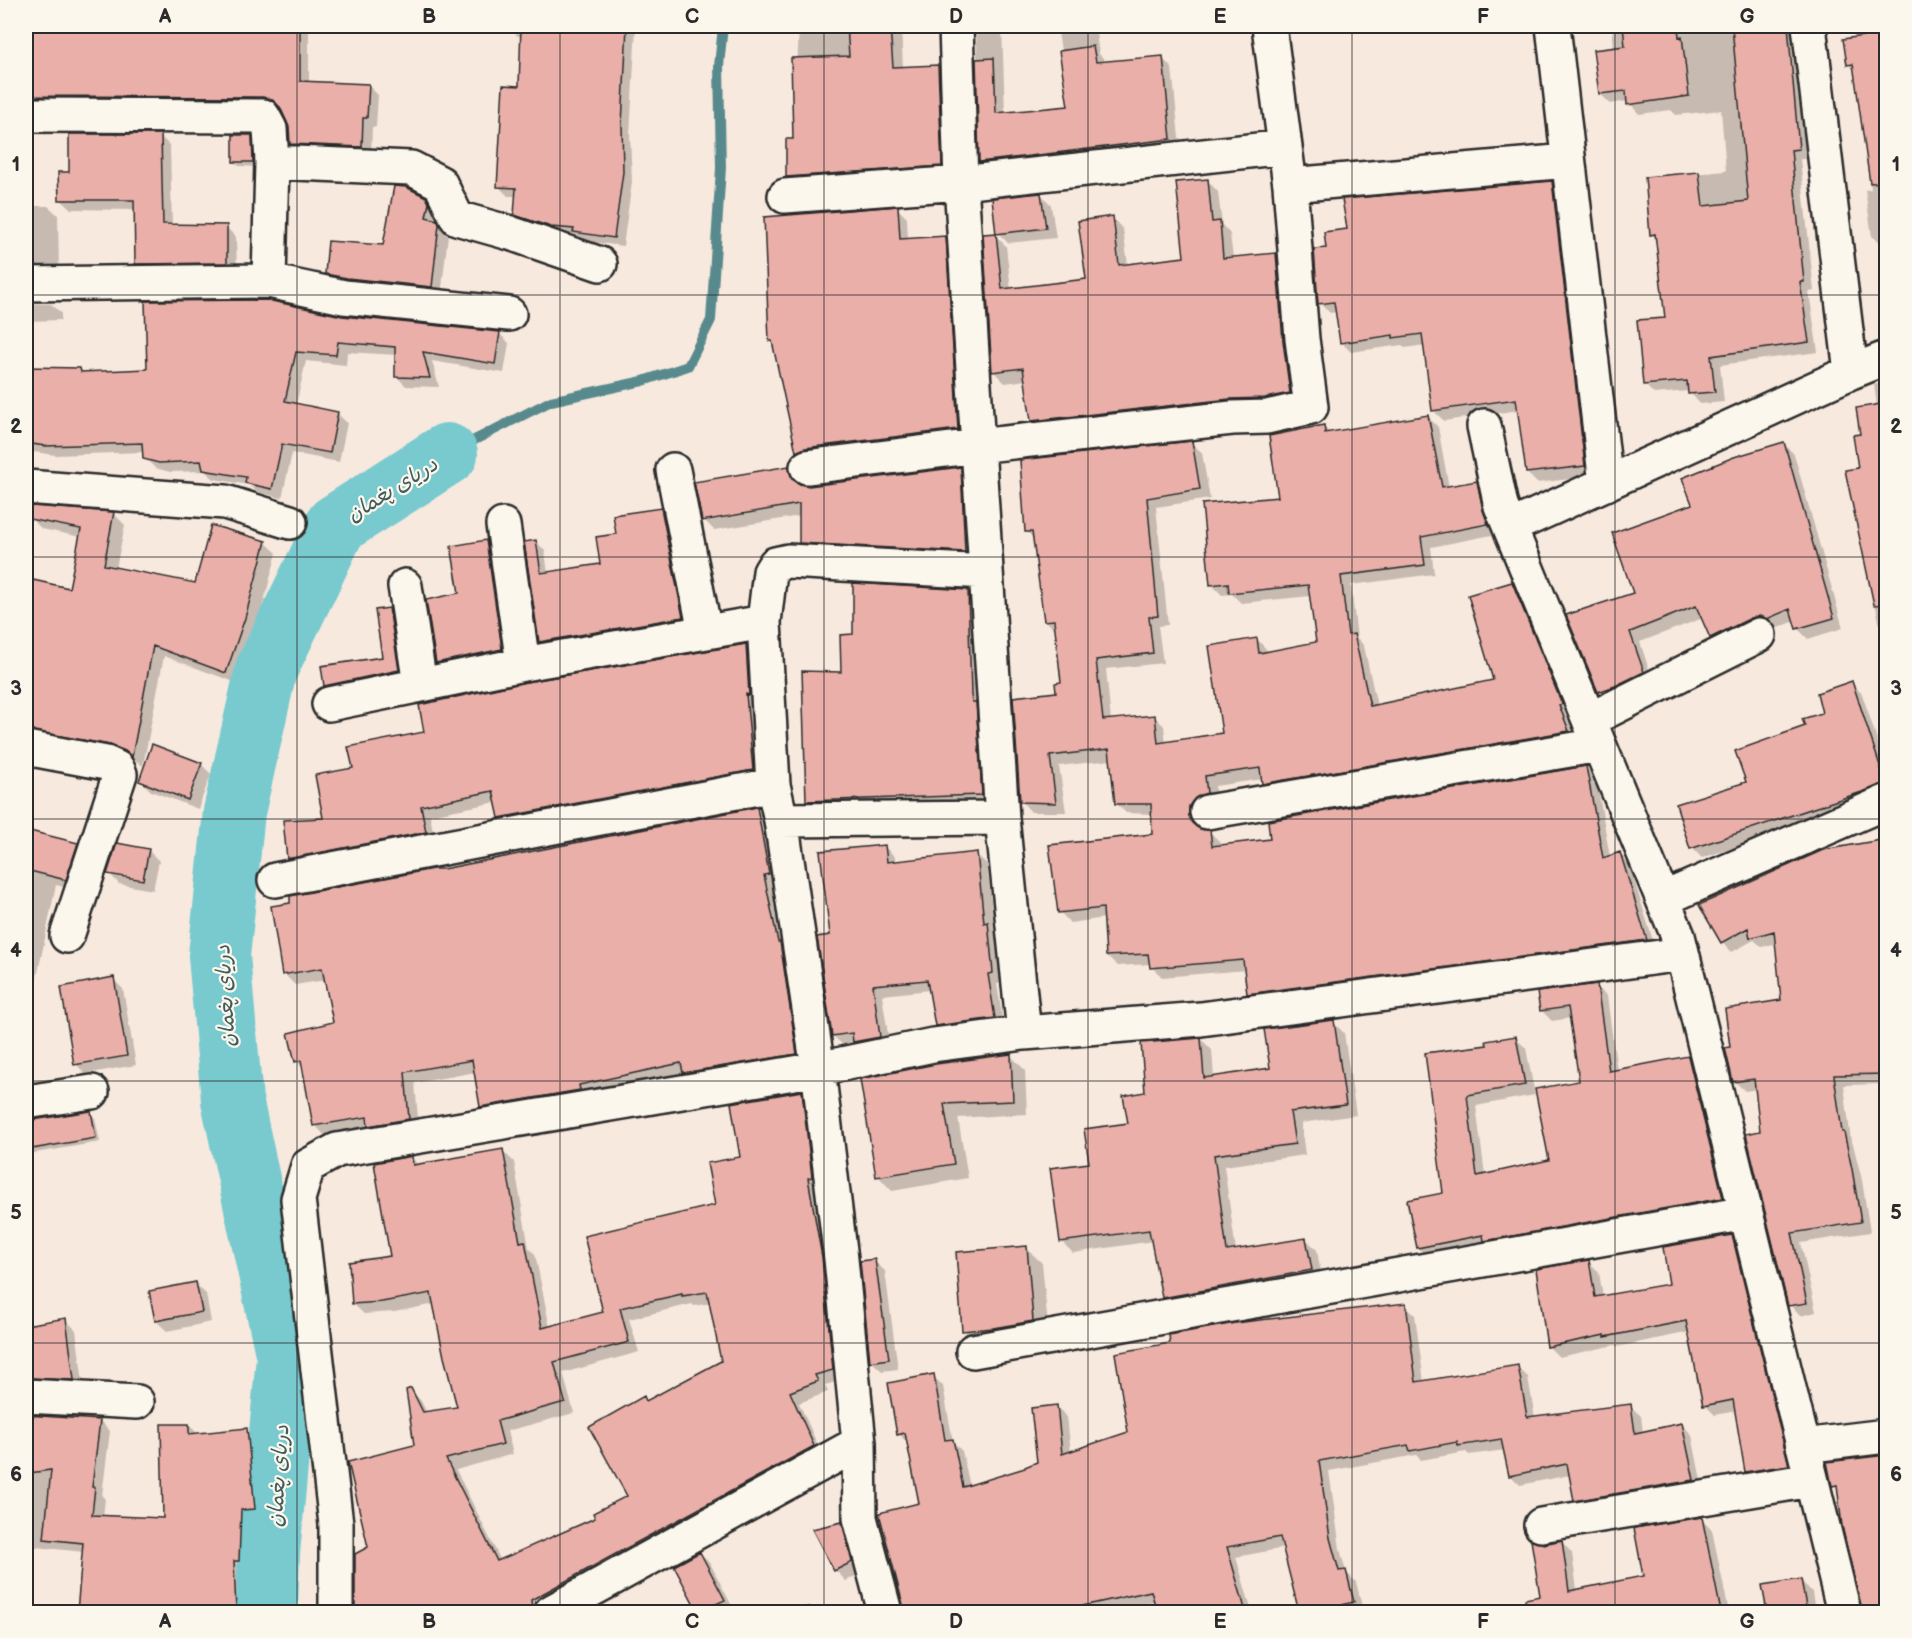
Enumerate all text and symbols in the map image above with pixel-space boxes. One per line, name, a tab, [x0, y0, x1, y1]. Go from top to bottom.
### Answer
text: A	[158, 5, 172, 29]
text: B	[422, 5, 436, 29]
text: C	[685, 5, 699, 29]
text: D	[949, 5, 963, 29]
text: E	[1214, 5, 1227, 29]
text: F	[1477, 5, 1489, 29]
text: G	[1740, 5, 1755, 29]
text: 1	[12, 153, 20, 177]
text: 1	[1892, 153, 1900, 177]
text: 2	[10, 415, 22, 439]
text: 2	[1890, 415, 1902, 439]
water label: دریای پغمان	[342, 452, 443, 528]
text: 3	[10, 677, 22, 701]
text: 3	[1890, 677, 1902, 701]
text: 4	[10, 939, 22, 963]
text: 4	[1890, 939, 1902, 963]
water label: دریای پغمان	[210, 944, 242, 1048]
text: 5	[10, 1201, 22, 1225]
text: 5	[1890, 1201, 1902, 1225]
water label: دریای پغمان	[262, 1424, 296, 1528]
text: 6	[10, 1463, 22, 1487]
text: 6	[1890, 1463, 1902, 1487]
text: A	[158, 1610, 172, 1634]
text: B	[422, 1610, 436, 1634]
text: C	[685, 1610, 699, 1634]
text: D	[949, 1610, 963, 1634]
text: E	[1214, 1610, 1227, 1634]
text: F	[1477, 1610, 1489, 1634]
text: G	[1740, 1610, 1755, 1634]

